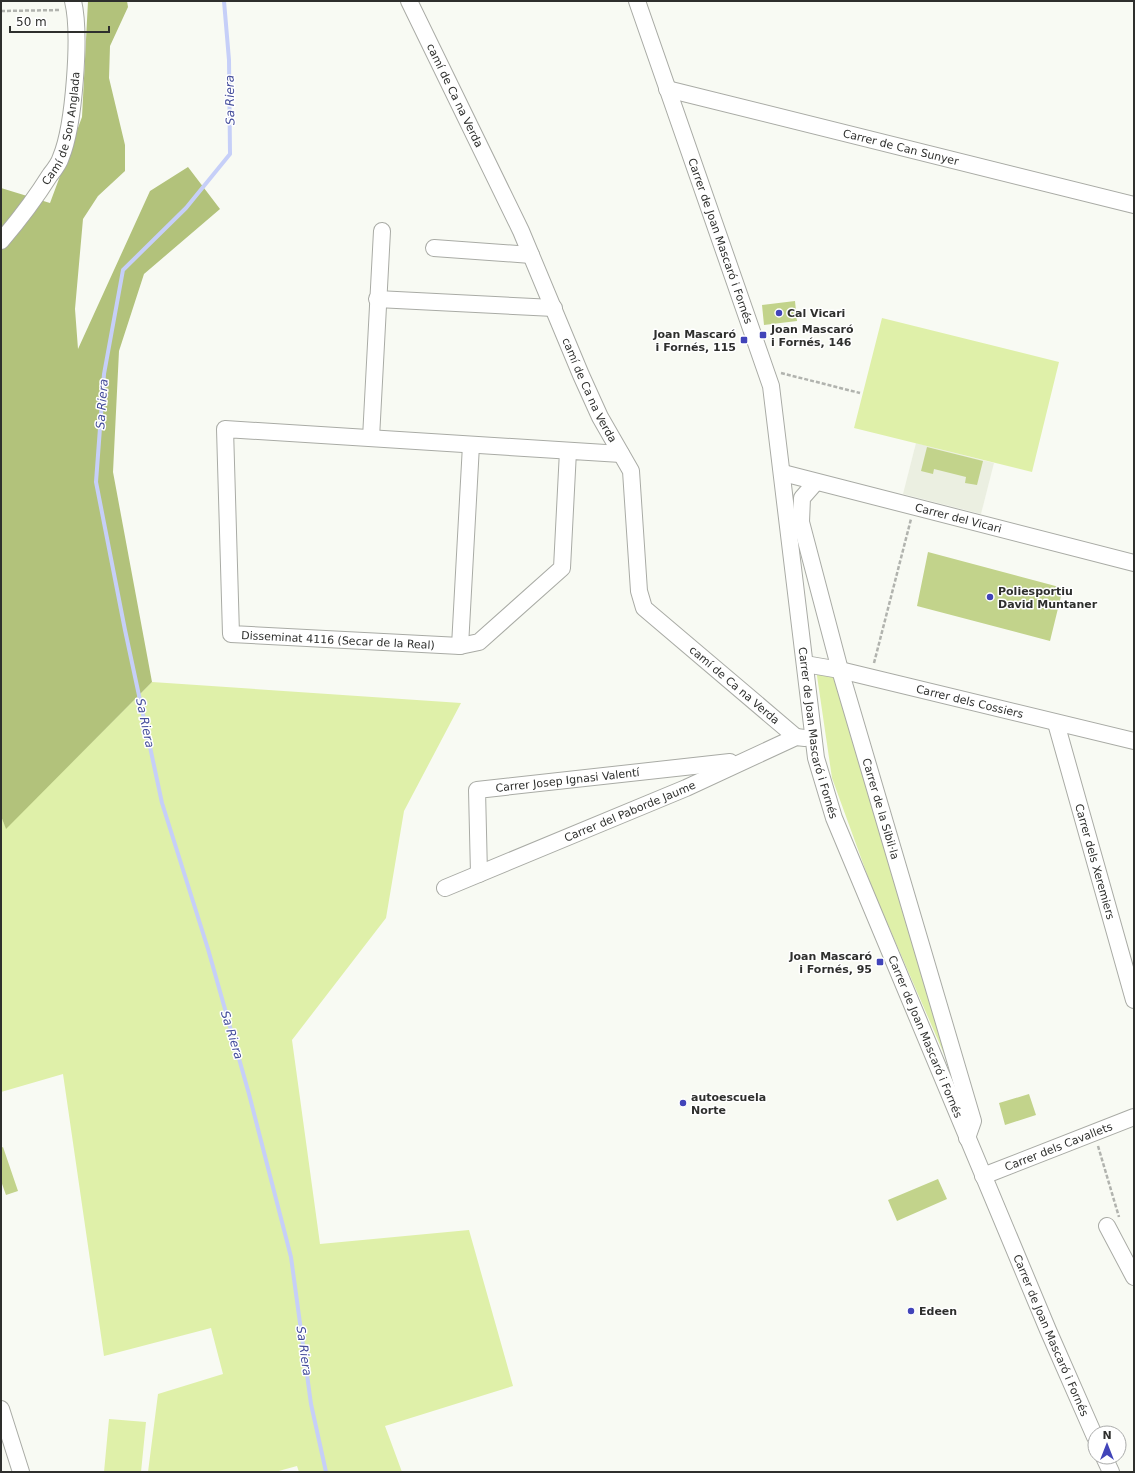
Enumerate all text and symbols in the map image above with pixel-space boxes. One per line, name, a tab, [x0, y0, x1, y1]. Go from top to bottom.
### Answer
scale bar	[10, 8, 109, 34]
text: 50 m	[16, 15, 47, 29]
street label: camí de Ca na Verda	[424, 42, 485, 150]
street label: Camí de Son Anglada	[39, 71, 82, 188]
water label: Sa Riera	[223, 75, 237, 125]
street label: Carrer de Can Sunyer	[842, 127, 960, 168]
street label: Carrer de Joan Mascaró i Fornés	[685, 156, 755, 326]
place label: Cal Vicari	[787, 307, 845, 320]
marker: Cal Vicari	[774, 308, 784, 318]
place label: Joan Mascaró i Fornés, 146	[770, 323, 854, 349]
place label: Joan Mascaró i Fornés, 115	[652, 328, 736, 354]
marker: Joan Mascaró i Fornés, 146	[758, 330, 768, 340]
marker: Joan Mascaró i Fornés, 115	[739, 335, 749, 345]
street label: camí de Ca na Verda	[559, 336, 619, 445]
water label: Sa Riera	[93, 379, 111, 429]
street label: Carrer del Vicari	[913, 501, 1003, 536]
place label: Poliesportiu David Muntaner	[998, 585, 1098, 611]
marker: Poliesportiu David Muntaner	[985, 592, 995, 602]
street label: Disseminat 4116 (Secar de la Real)	[241, 629, 435, 652]
street label: camí de Ca na Verda	[687, 643, 782, 727]
street label: Carrer de Joan Mascaró i Fornés	[796, 646, 840, 821]
street label: Carrer dels Cossiers	[915, 683, 1025, 721]
water label: Sa Riera	[133, 697, 157, 749]
street label: Carrer de la Sibil·la	[859, 757, 902, 861]
street label: Carrer Josep Ignasi Valentí	[495, 766, 641, 795]
street label: Carrer del Paborde Jaume	[562, 778, 698, 845]
street label: Carrer dels Xeremiers	[1072, 802, 1117, 921]
place label: Joan Mascaró i Fornés, 95	[788, 950, 872, 976]
street label: Carrer de Joan Mascaró i Fornés	[885, 954, 965, 1120]
marker: Joan Mascaró i Fornés, 95	[875, 957, 885, 967]
water label: Sa Riera	[218, 1009, 246, 1061]
place label: autoescuela Norte	[691, 1091, 766, 1117]
marker: autoescuela Norte	[678, 1098, 688, 1108]
street label: Carrer dels Cavallets	[1003, 1120, 1115, 1174]
street label: Carrer de Joan Mascaró i Fornés	[1010, 1253, 1091, 1419]
place label: Edeen	[919, 1305, 957, 1318]
marker: Edeen	[906, 1306, 916, 1316]
water label: Sa Riera	[294, 1325, 314, 1377]
north arrow	[1087, 1425, 1127, 1465]
text: N	[1102, 1429, 1112, 1442]

